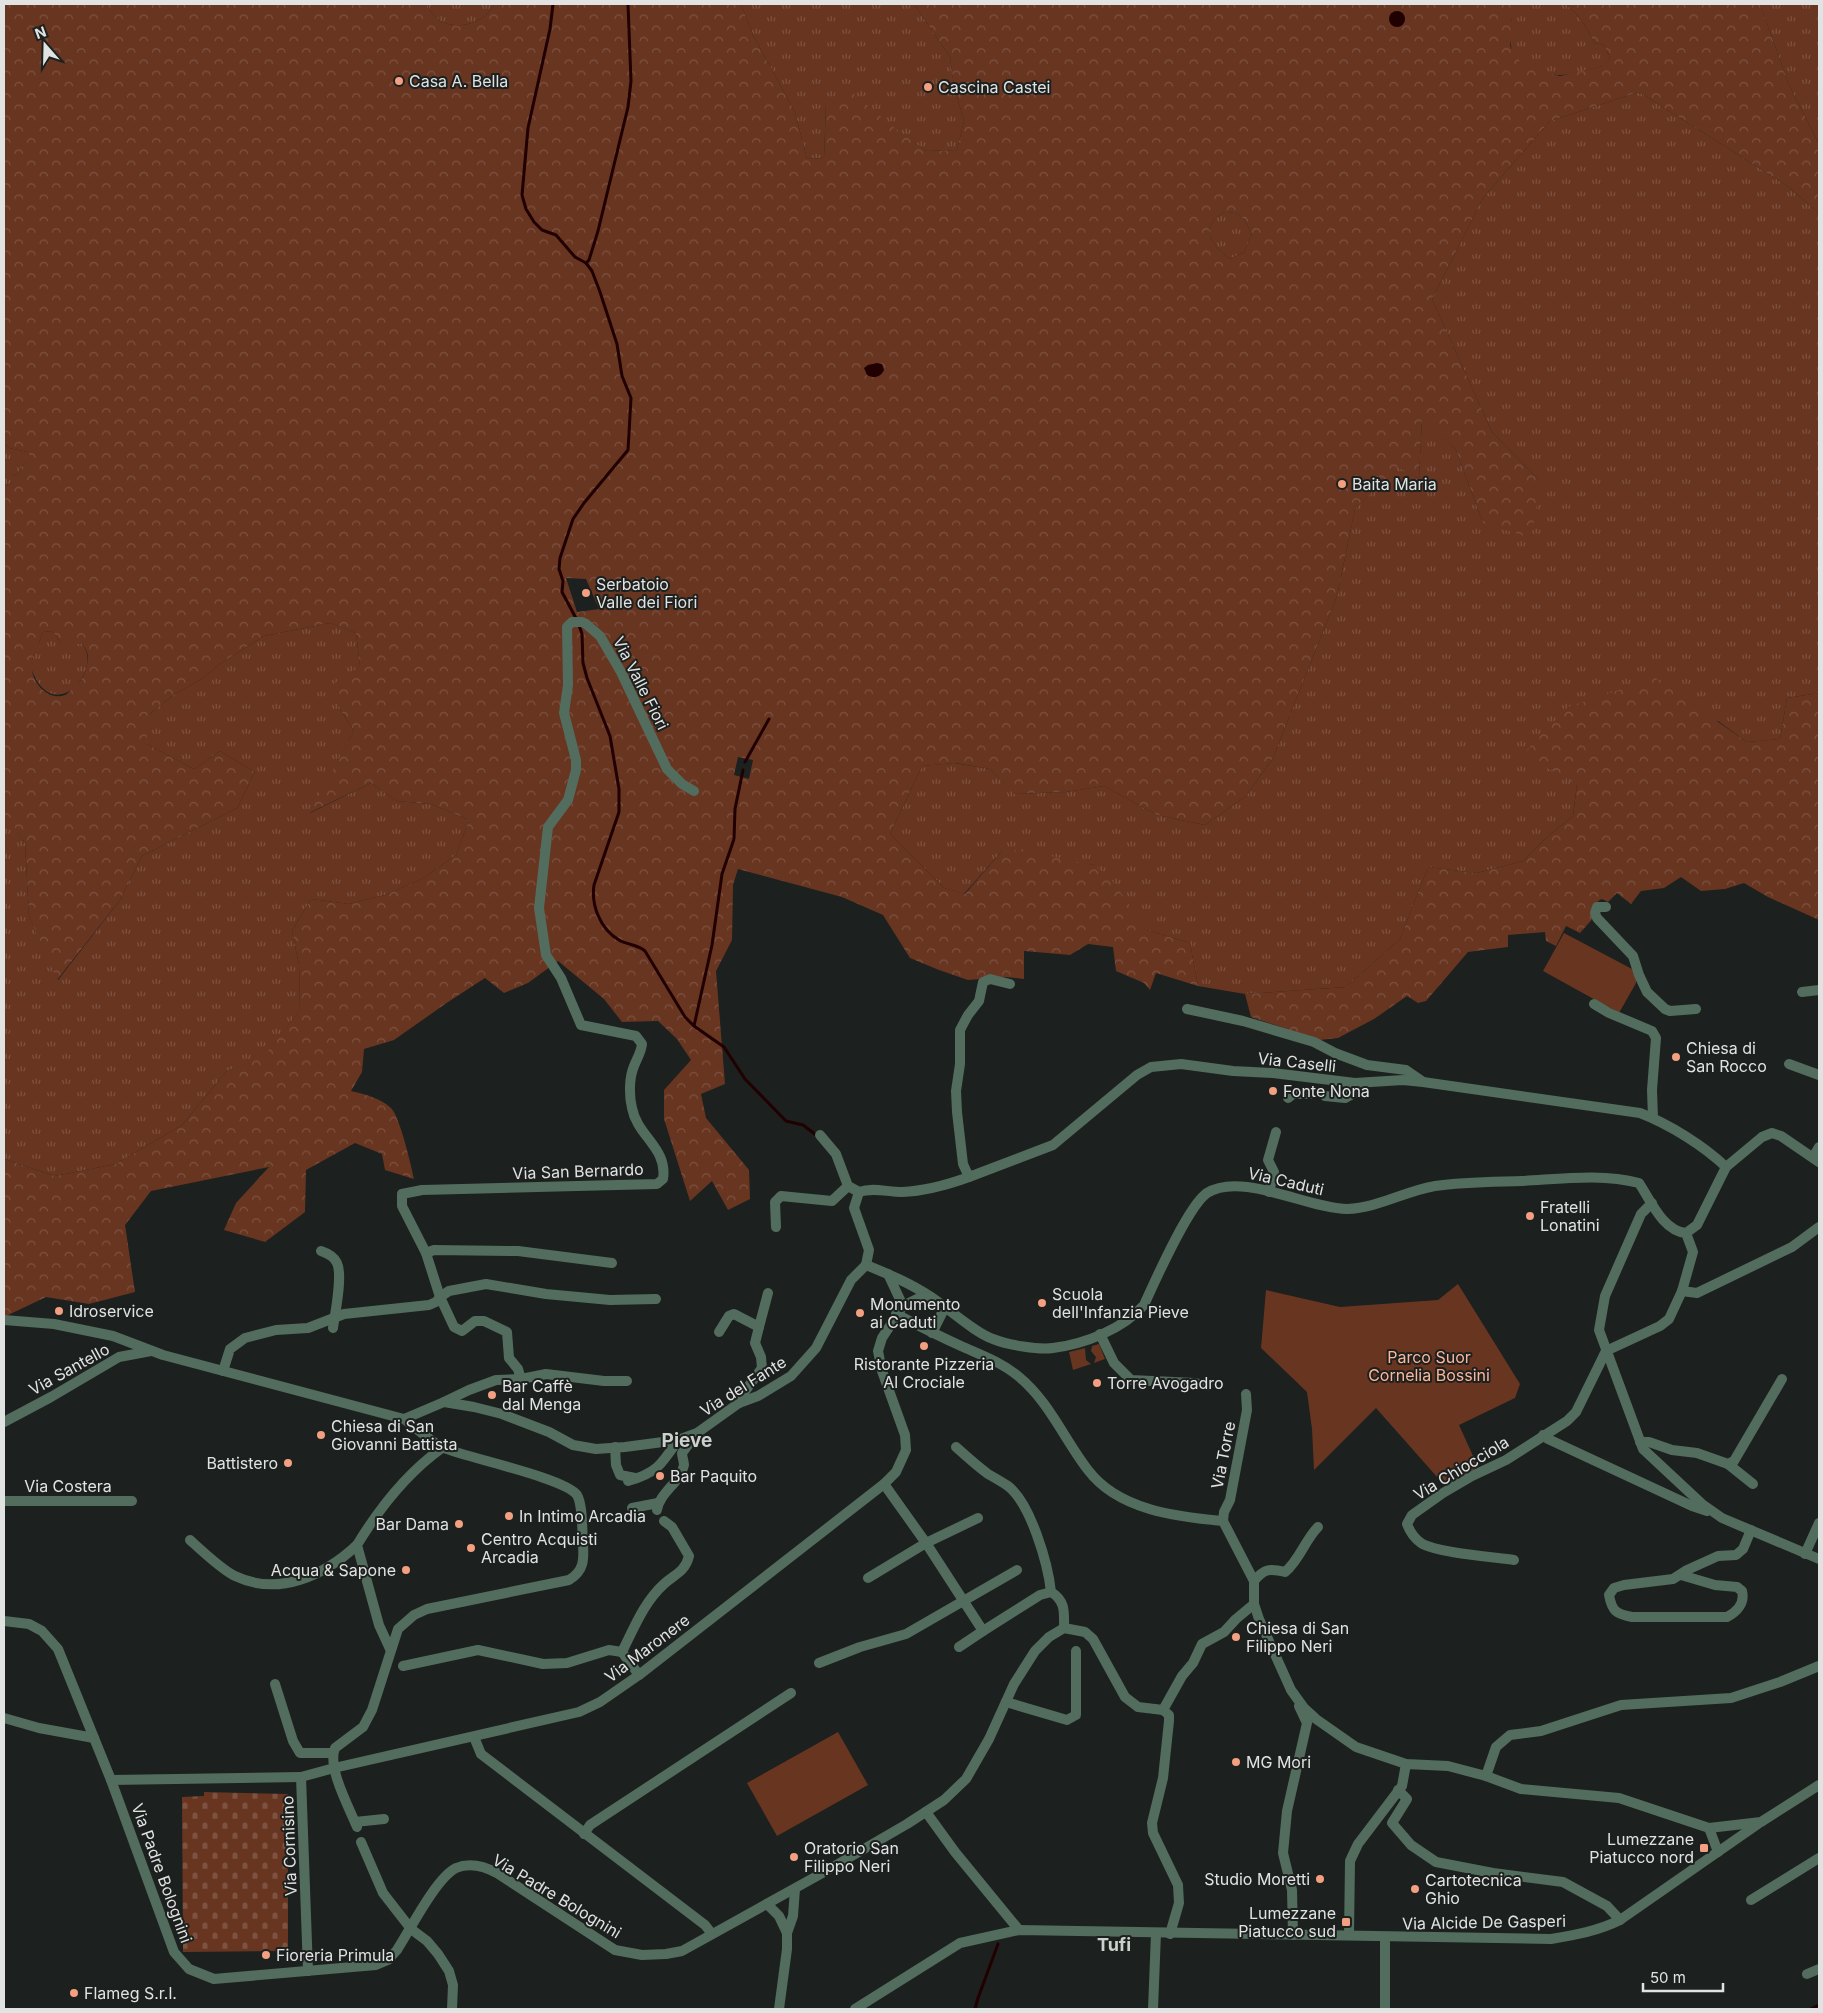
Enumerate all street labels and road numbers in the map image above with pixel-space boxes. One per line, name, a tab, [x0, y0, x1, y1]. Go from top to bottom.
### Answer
street label: Via Valle Fiori	[609, 633, 673, 733]
street label: Via Caselli	[1257, 1048, 1337, 1076]
street label: Via San Bernardo	[512, 1159, 644, 1183]
street label: Via Caduti	[1246, 1163, 1326, 1199]
street label: Via Santello	[25, 1339, 113, 1399]
street label: Via del Fante	[696, 1352, 790, 1420]
street label: Via Torre	[1207, 1420, 1239, 1490]
street label: Via Chiocciola	[1410, 1432, 1512, 1504]
street label: Via Costera	[24, 1476, 112, 1496]
street label: Via Maronere	[601, 1610, 693, 1686]
street label: Via Cornisino	[277, 1795, 301, 1897]
street label: Via Padre Bolognini	[127, 1801, 197, 1945]
street label: Via Padre Bolognini	[489, 1850, 625, 1942]
street label: Via Alcide De Gasperi	[1402, 1911, 1566, 1933]

